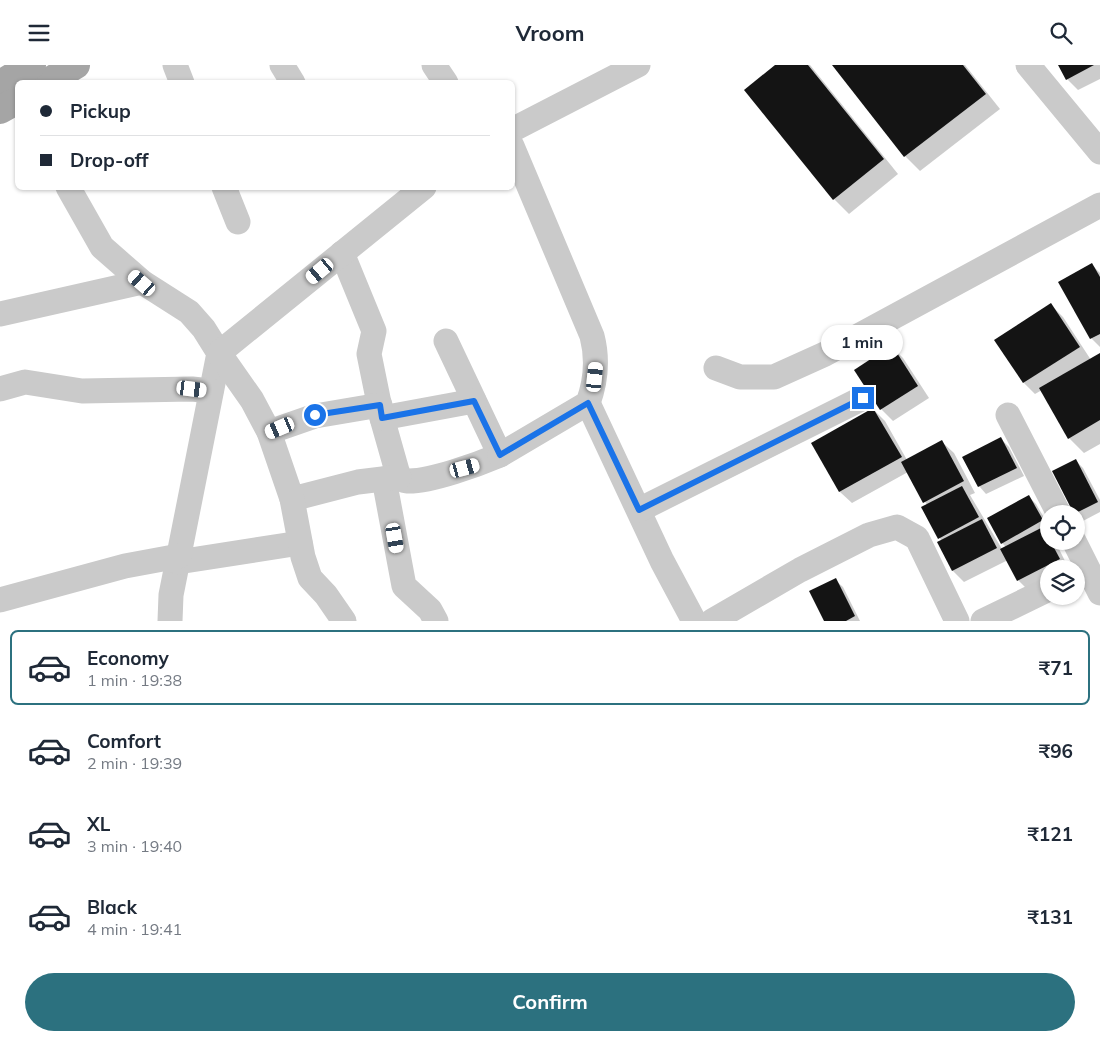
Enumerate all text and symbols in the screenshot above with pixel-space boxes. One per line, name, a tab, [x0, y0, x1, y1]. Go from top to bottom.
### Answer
icon: menu	[25, 19, 53, 47]
text: Vroom	[516, 19, 584, 47]
icon: search	[1047, 19, 1075, 47]
text: Pickup	[70, 99, 131, 123]
text: Drop-off	[70, 148, 148, 172]
car	[303, 256, 336, 286]
car	[125, 267, 158, 299]
callout: 1 min	[822, 325, 904, 361]
text: 1 min	[841, 332, 883, 352]
car	[585, 361, 604, 393]
car	[176, 380, 207, 398]
route end	[852, 387, 874, 409]
route start	[304, 404, 326, 426]
car	[263, 415, 296, 441]
car	[448, 457, 481, 479]
map controls	[1040, 505, 1085, 605]
button: locate	[1040, 505, 1085, 550]
car	[385, 522, 404, 554]
button: layers	[1040, 560, 1085, 605]
icon: car	[27, 645, 72, 690]
text: Economy	[87, 646, 169, 670]
text: ₹71	[1039, 656, 1073, 680]
text: 1 min · 19:38	[87, 670, 182, 690]
icon: car	[27, 728, 72, 773]
text: Comfort	[87, 729, 161, 753]
text: ₹96	[1039, 739, 1073, 763]
text: 2 min · 19:39	[87, 753, 182, 773]
icon: car	[27, 811, 72, 856]
text: XL	[87, 812, 110, 836]
text: ₹121	[1027, 822, 1073, 846]
text: 3 min · 19:40	[87, 836, 182, 856]
icon: car	[27, 894, 72, 939]
text: Black	[87, 895, 137, 919]
text: ₹131	[1027, 905, 1073, 929]
text: 4 min · 19:41	[87, 919, 182, 939]
button: Confirm	[25, 973, 1075, 1031]

